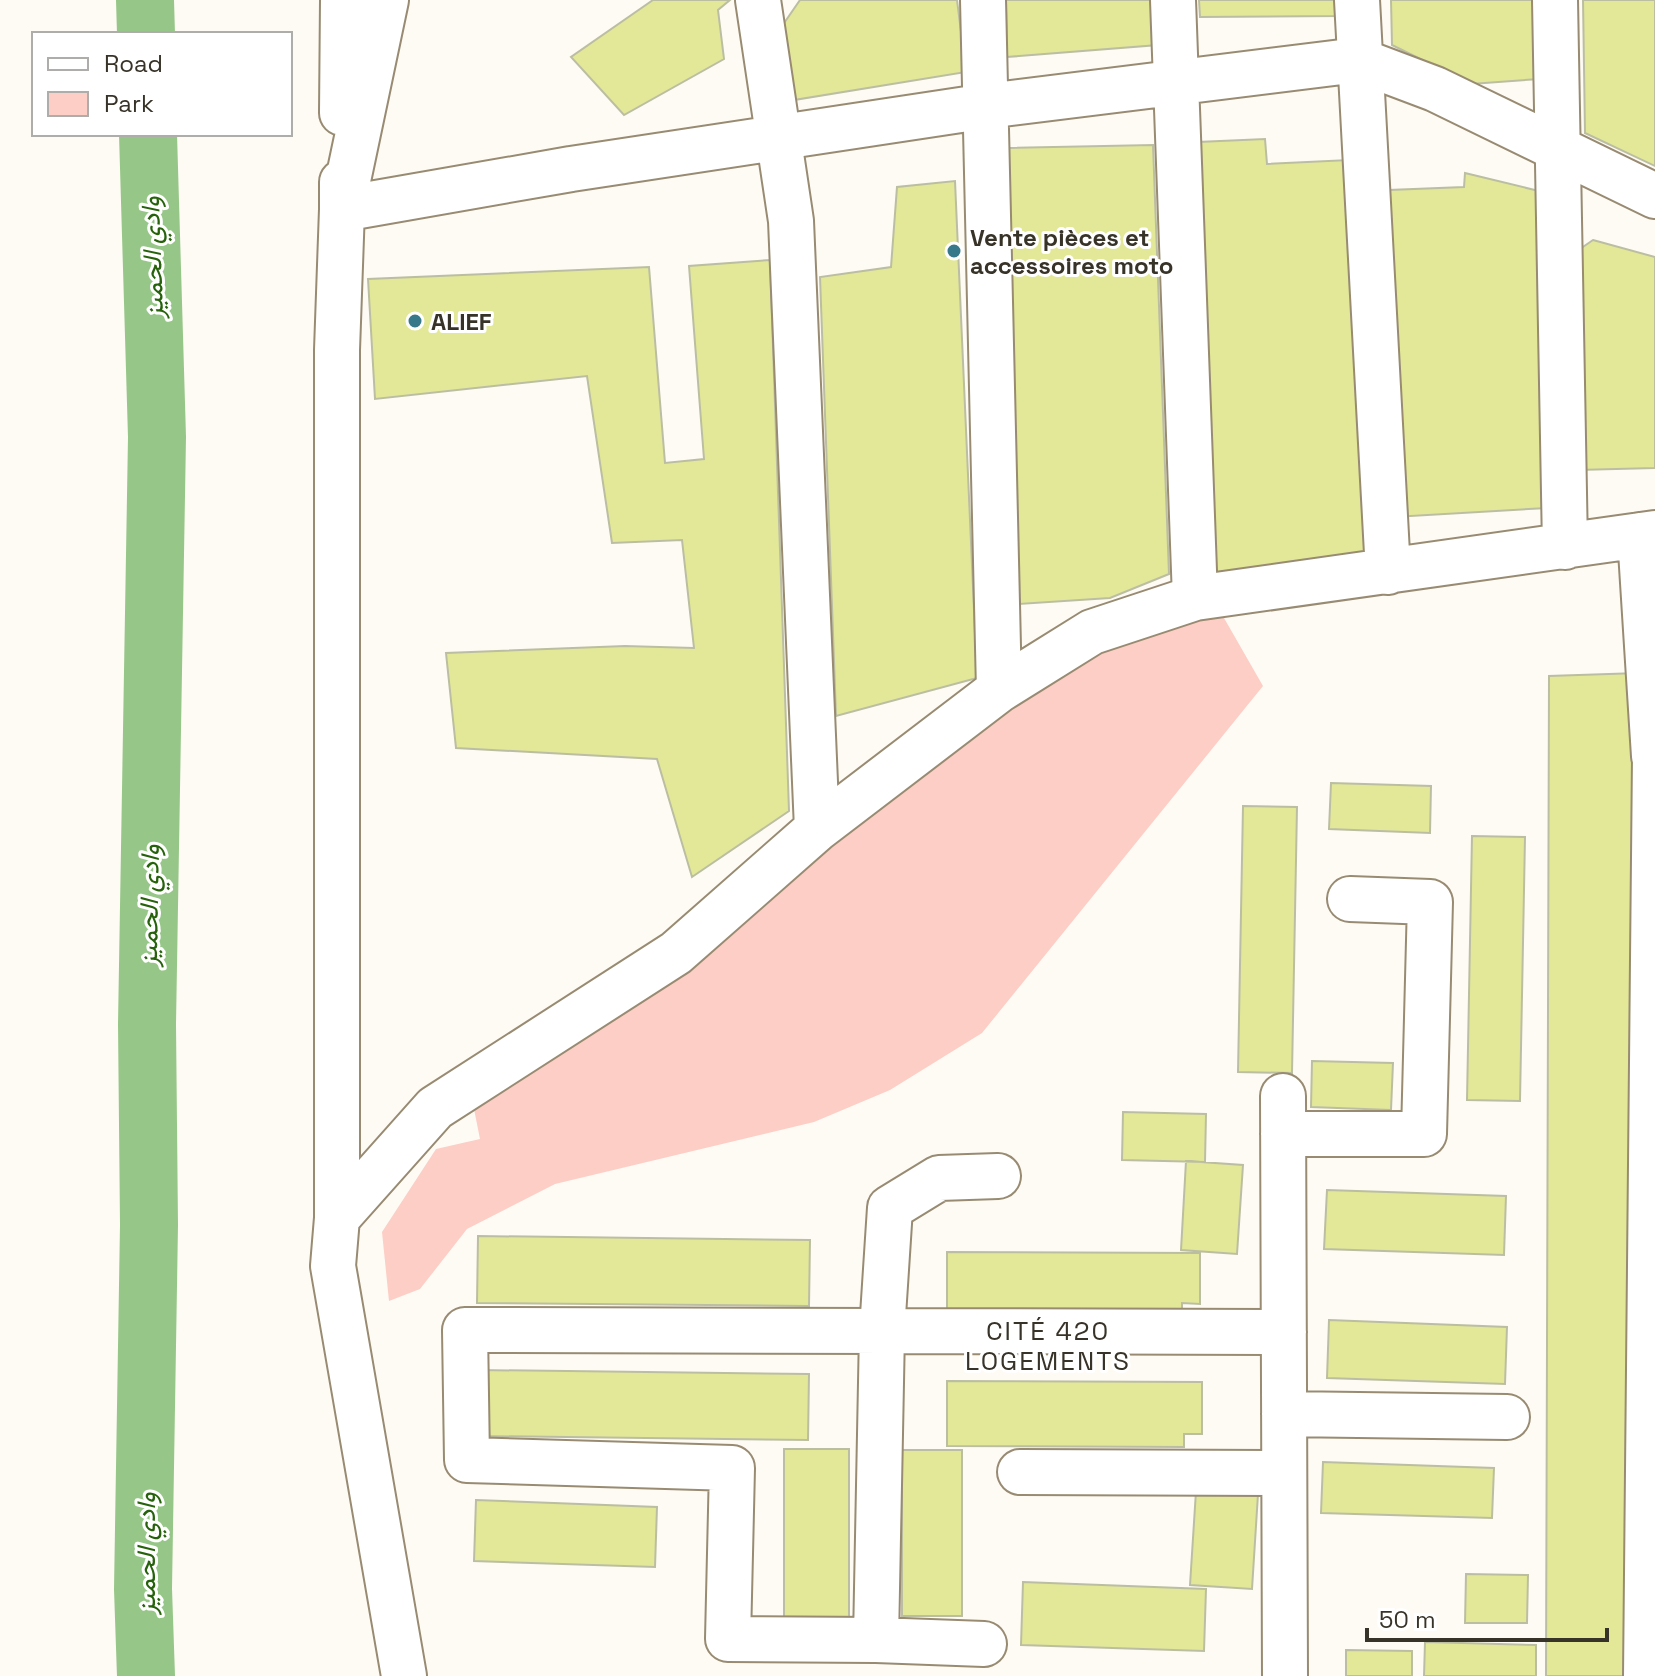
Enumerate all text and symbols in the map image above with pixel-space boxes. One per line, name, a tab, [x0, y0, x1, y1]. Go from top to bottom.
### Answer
legend	[32, 32, 292, 136]
text: Road	[104, 48, 163, 79]
text: Park	[104, 88, 154, 119]
water label: وادي الحميز	[133, 195, 175, 320]
place label: Vente pièces et accessoires moto	[970, 222, 1173, 281]
marker: Vente pièces et accessoires moto	[945, 242, 963, 260]
place label: ALIEF	[431, 306, 492, 337]
marker: ALIEF	[406, 312, 424, 330]
water label: وادي الحميز	[131, 843, 171, 968]
district label: CITÉ 420 LOGEMENTS	[965, 1314, 1131, 1378]
water label: وادي الحميز	[129, 1492, 167, 1616]
scale bar	[1367, 1592, 1607, 1642]
text: 50 m	[1379, 1604, 1436, 1635]

